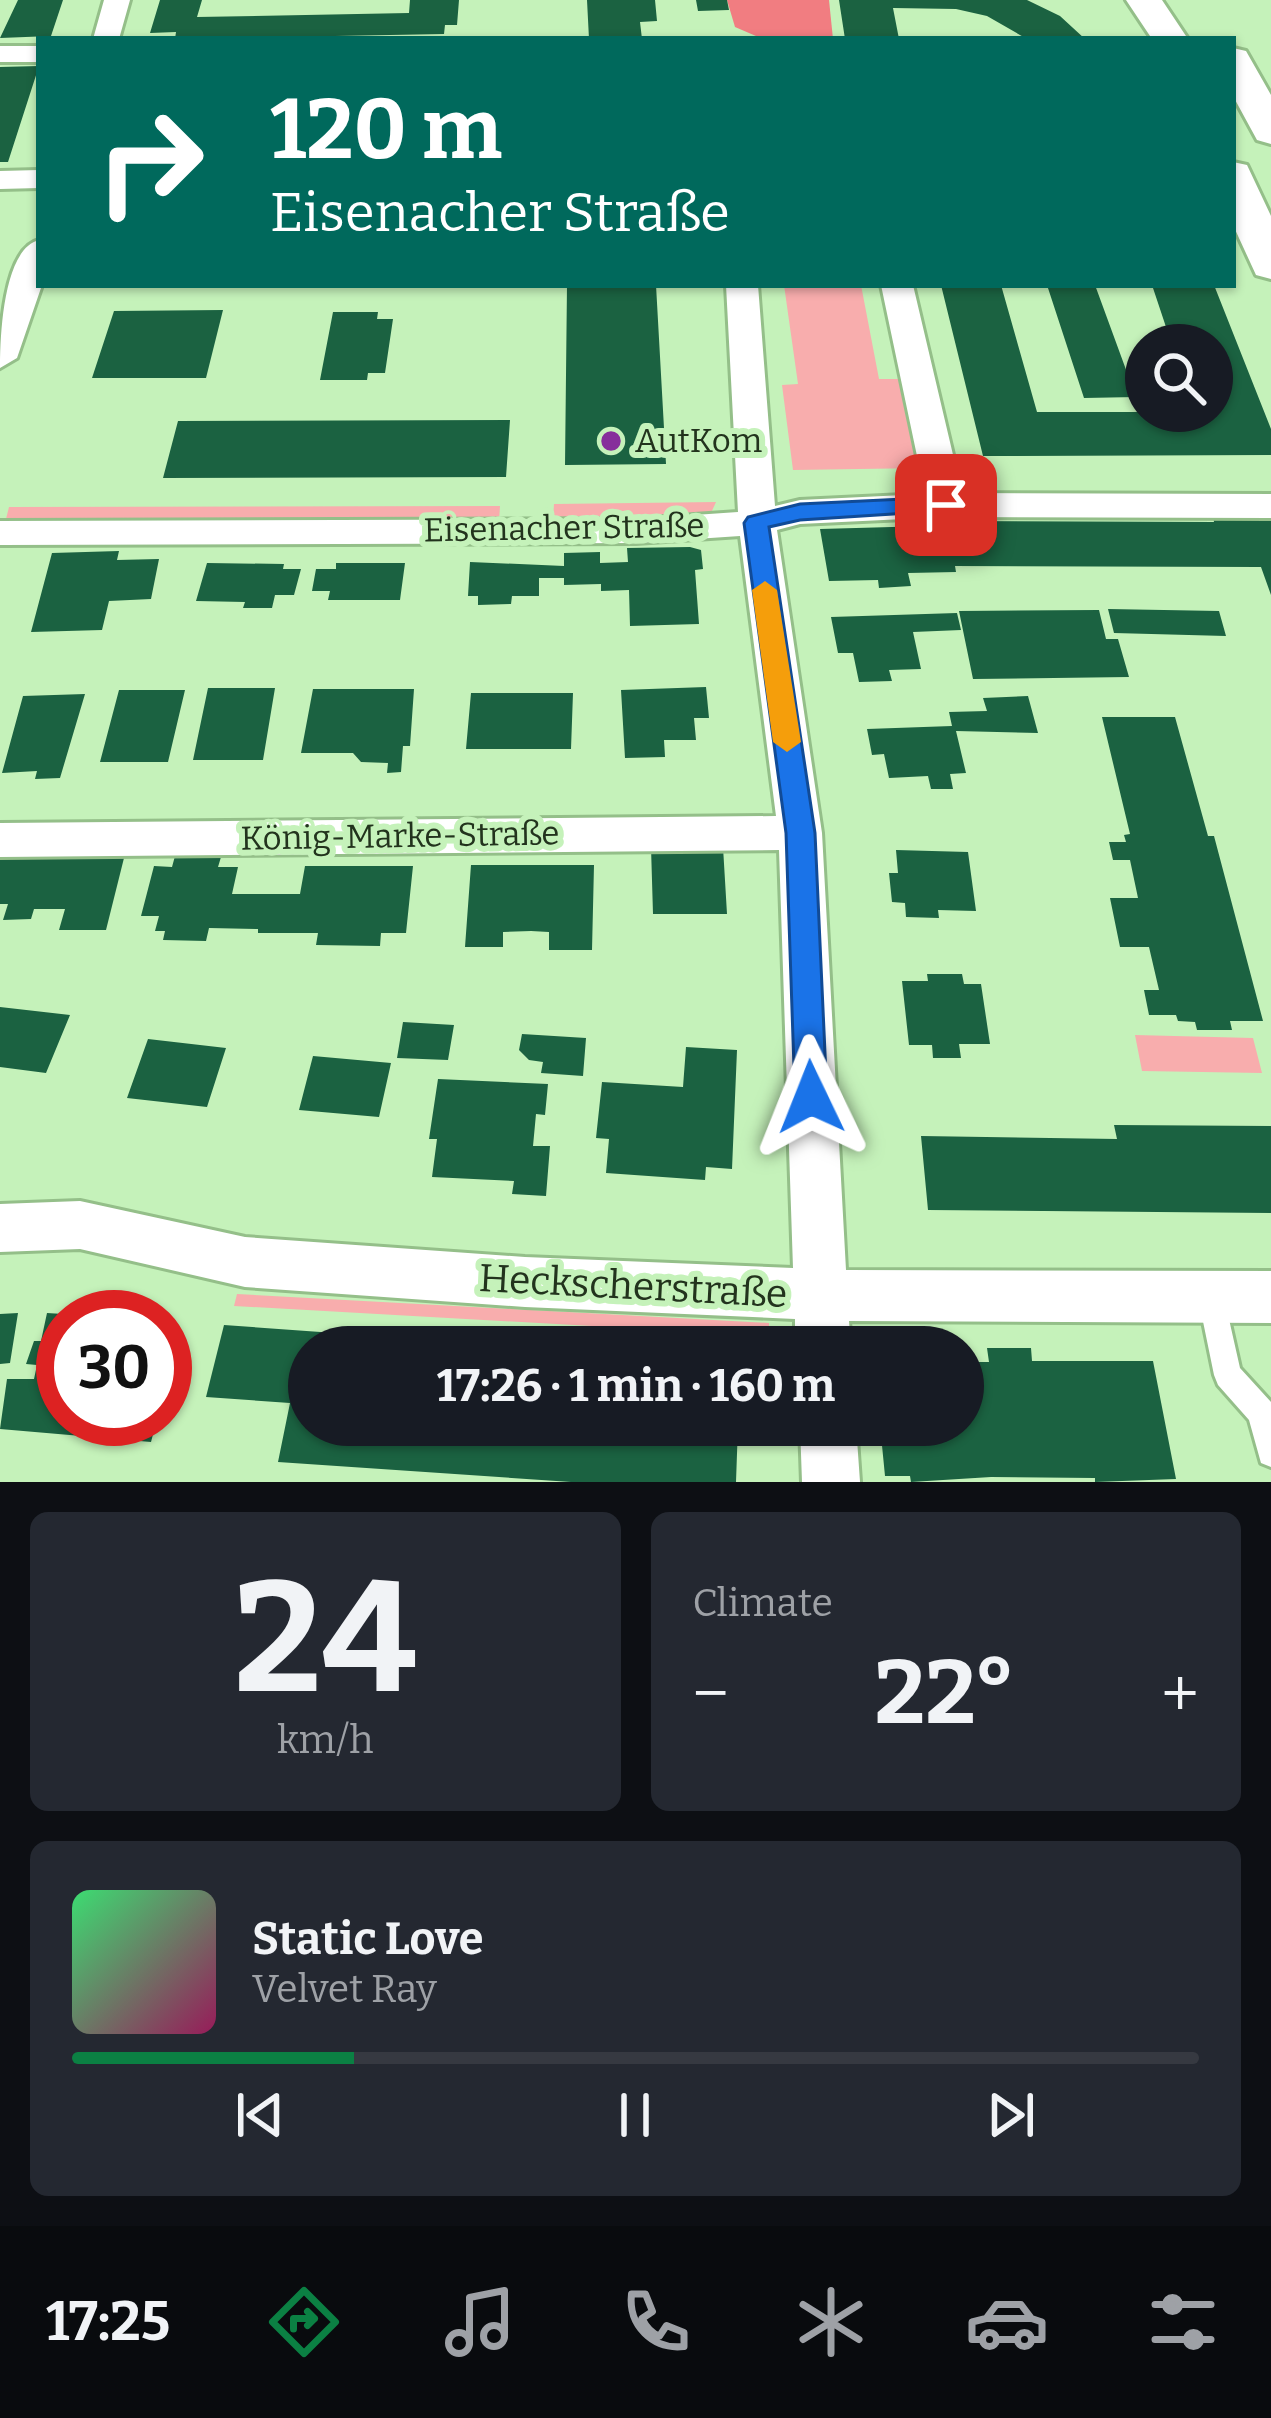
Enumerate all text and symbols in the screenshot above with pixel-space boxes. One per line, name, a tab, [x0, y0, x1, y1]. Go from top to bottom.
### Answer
text: 120 m	[270, 79, 502, 180]
icon: right	[72, 84, 228, 240]
text: Eisenacher Straße	[270, 181, 730, 245]
map controls	[1125, 324, 1233, 432]
button: search	[1125, 324, 1233, 432]
place label: AutKom	[635, 421, 762, 461]
marker: AutKom	[598, 428, 624, 454]
pin	[895, 454, 997, 556]
icon: arrive	[913, 472, 979, 538]
street label: Eisenacher Straße	[423, 506, 705, 550]
street label: König-Marke-Straße	[240, 813, 560, 859]
position arrow	[748, 1034, 874, 1160]
street label: Heckscherstraße	[478, 1255, 788, 1317]
speed limit sign: 30	[36, 1290, 192, 1446]
text: 17:26 · 1 min · 160 m	[437, 1359, 835, 1413]
text: 24	[234, 1545, 417, 1732]
text: Climate	[693, 1580, 833, 1626]
text: 22°	[875, 1639, 1016, 1747]
text: −	[693, 1654, 729, 1733]
text: +	[1161, 1654, 1199, 1733]
text: km/h	[277, 1717, 374, 1763]
text: Static Love	[252, 1912, 484, 1966]
text: Velvet Ray	[252, 1966, 437, 2012]
icon: previous	[227, 2082, 293, 2148]
icon: pause	[602, 2082, 668, 2148]
icon: next	[978, 2082, 1044, 2148]
icon: directions	[262, 2280, 346, 2364]
icon: music	[438, 2280, 522, 2364]
icon: phone	[614, 2280, 698, 2364]
icon: climate	[789, 2280, 873, 2364]
icon: car	[965, 2280, 1049, 2364]
icon: filters	[1141, 2280, 1225, 2364]
text: 17:25	[46, 2290, 170, 2354]

